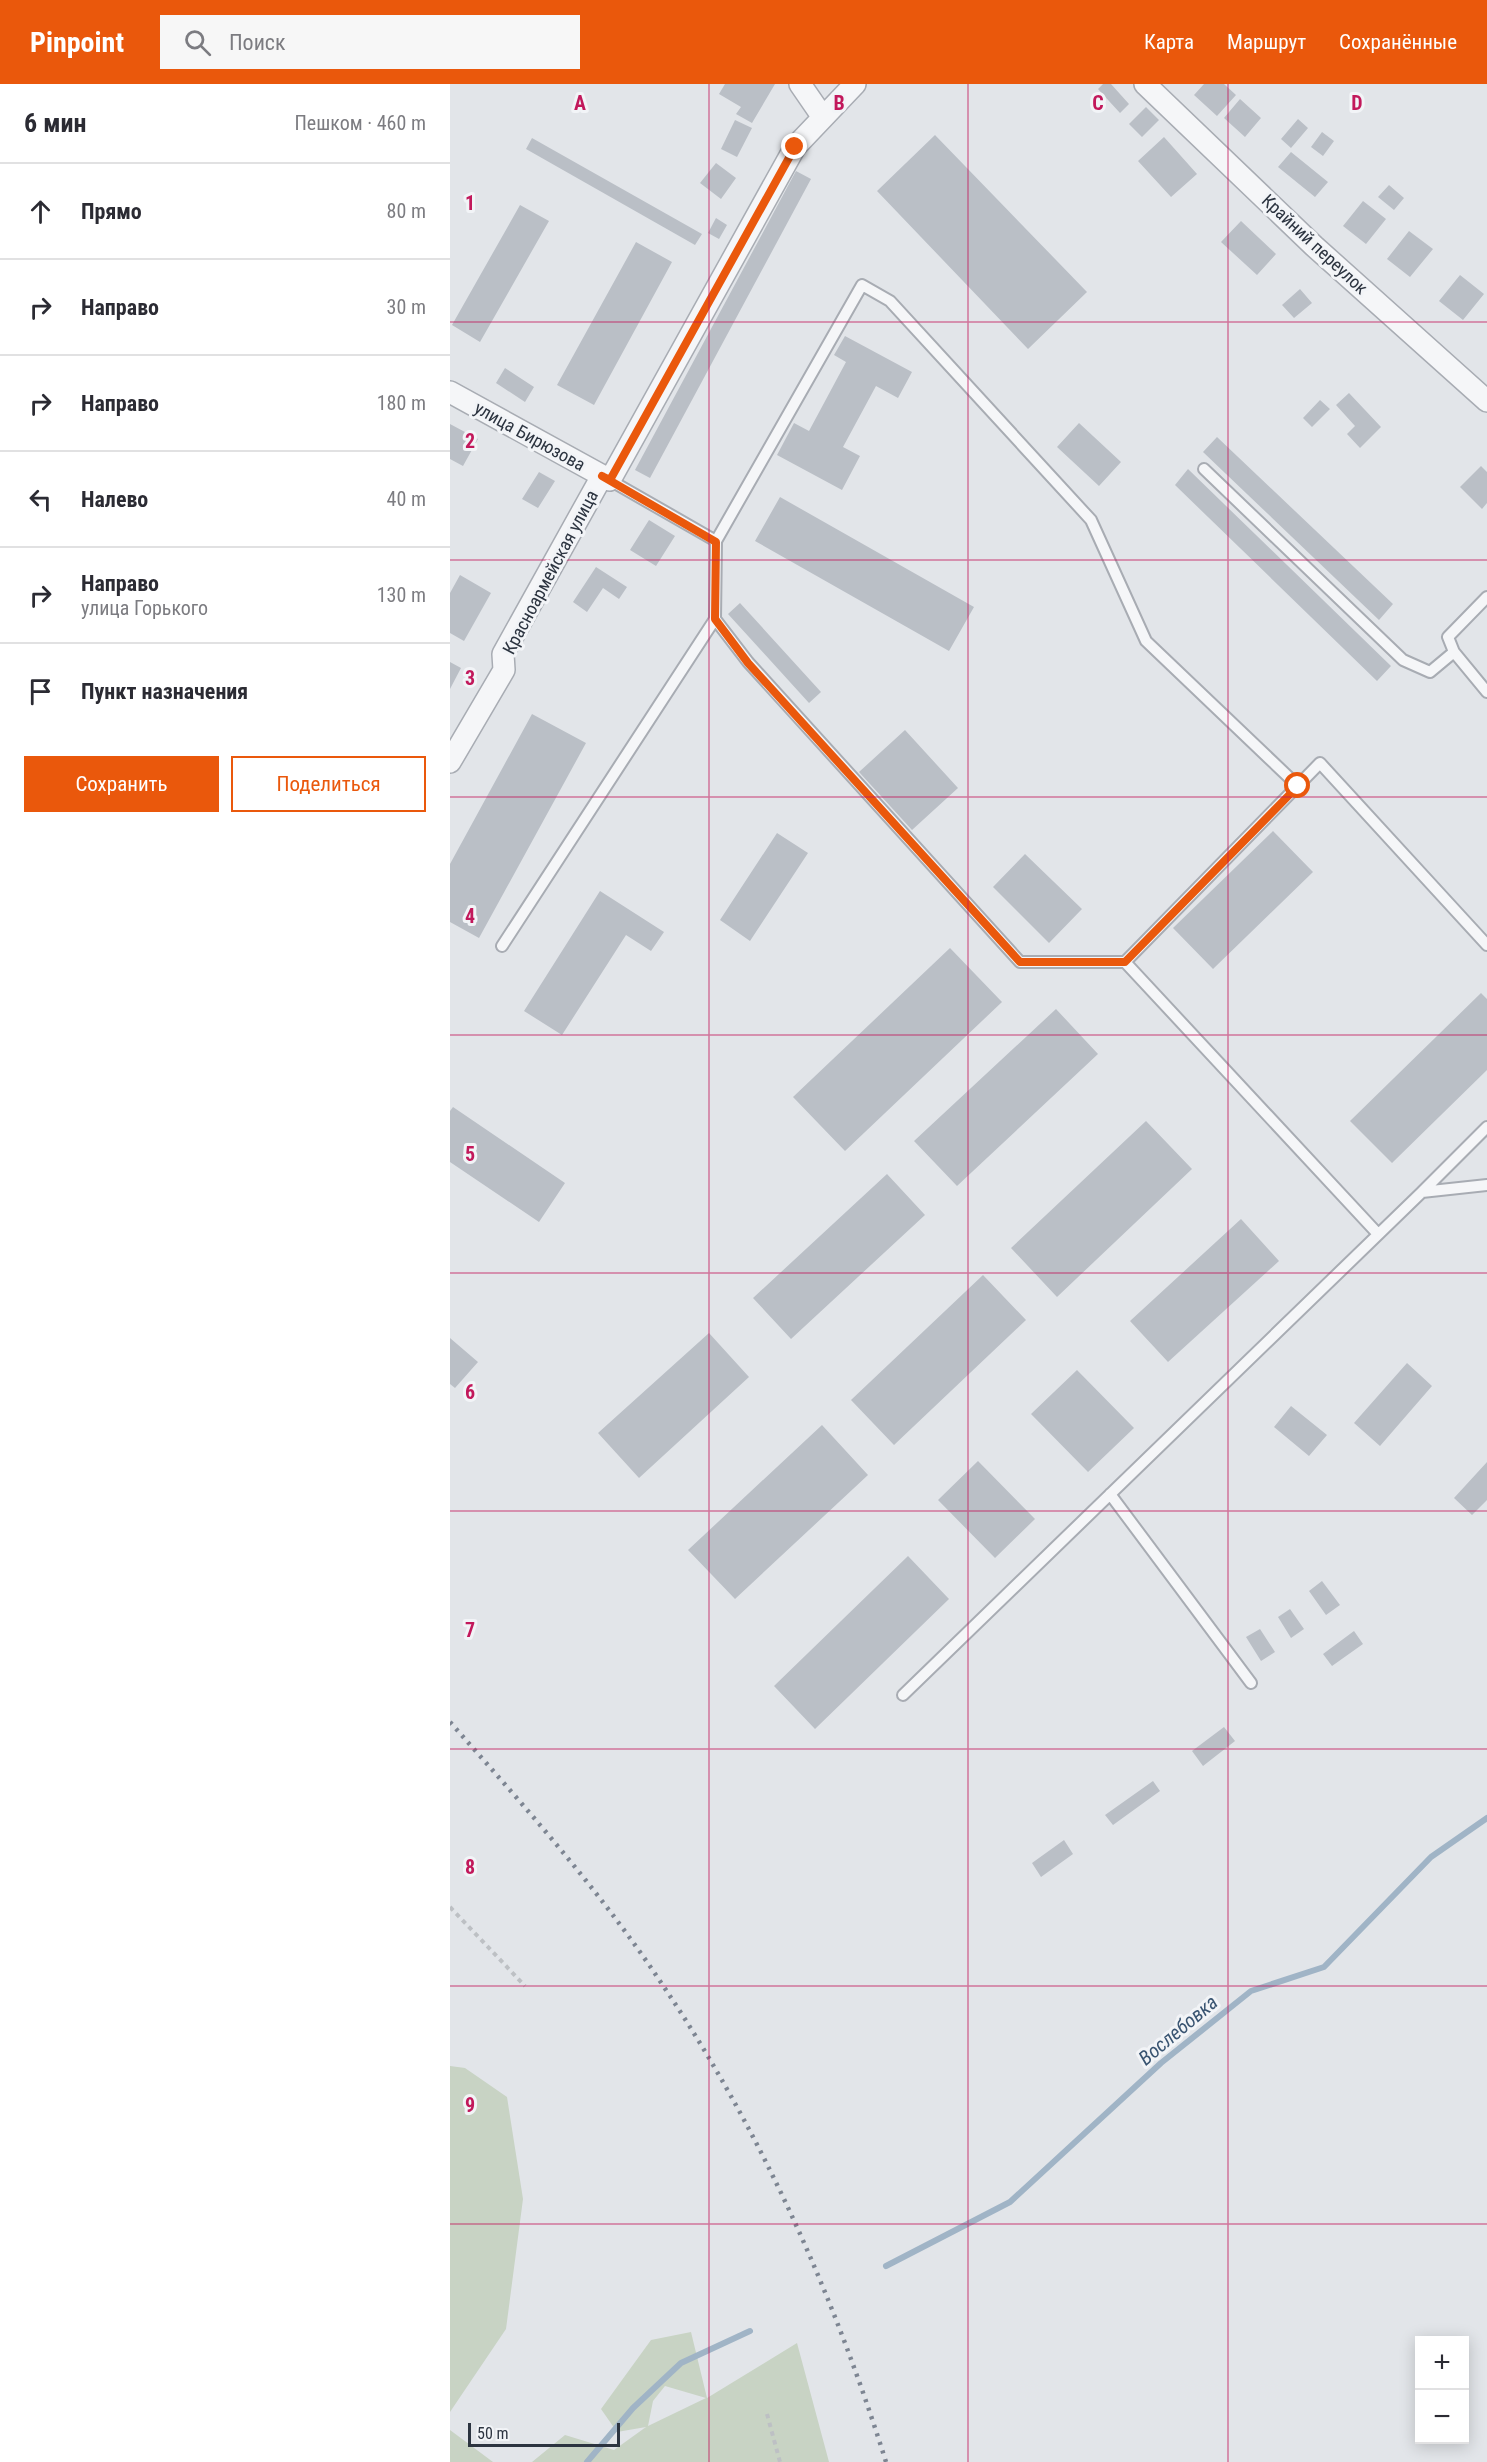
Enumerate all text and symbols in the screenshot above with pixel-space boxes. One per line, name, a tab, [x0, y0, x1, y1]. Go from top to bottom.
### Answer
search box	[160, 15, 580, 69]
text: Pinpoint	[30, 26, 124, 59]
icon: search	[181, 26, 214, 59]
text: Поиск	[229, 30, 286, 55]
text: Карта	[1144, 30, 1194, 54]
text: Маршрут	[1227, 30, 1306, 54]
text: Сохранённые	[1339, 30, 1457, 54]
text: A	[574, 91, 586, 115]
text: B	[833, 91, 845, 115]
text: C	[1092, 91, 1104, 115]
text: D	[1351, 91, 1363, 115]
text: 6 мин	[24, 108, 86, 138]
text: Пешком · 460 m	[294, 111, 426, 135]
route end	[781, 133, 807, 159]
street label: Крайний переулок	[1258, 190, 1373, 299]
text: 1	[465, 191, 475, 215]
icon: ahead	[24, 195, 57, 228]
text: Прямо	[81, 199, 142, 224]
text: 80 m	[387, 199, 426, 223]
icon: right	[24, 291, 57, 324]
text: Направо	[81, 295, 159, 320]
text: 30 m	[387, 295, 426, 319]
icon: right	[24, 387, 57, 420]
text: Направо	[81, 391, 159, 416]
text: 180 m	[377, 391, 426, 415]
street label: улица Бирюзова	[471, 397, 589, 475]
text: 2	[465, 429, 475, 453]
icon: left	[24, 483, 57, 516]
street label: Красноармейская улица	[498, 486, 602, 658]
text: Налево	[81, 487, 148, 512]
text: 40 m	[387, 487, 426, 511]
text: Направо	[81, 571, 159, 596]
icon: right	[24, 579, 57, 612]
text: 130 m	[377, 583, 426, 607]
text: улица Горького	[81, 596, 208, 620]
text: 3	[465, 666, 475, 690]
icon: arrive	[24, 675, 57, 708]
text: Пункт назначения	[81, 679, 248, 704]
button: Сохранить	[24, 756, 219, 812]
button: Поделиться	[231, 756, 426, 812]
route start	[1284, 772, 1310, 798]
text: 4	[465, 904, 475, 928]
text: 5	[465, 1142, 475, 1166]
text: 6	[465, 1380, 475, 1404]
text: 7	[465, 1618, 475, 1642]
text: 8	[465, 1855, 475, 1879]
water label: Вослебовка	[1134, 1990, 1222, 2070]
text: 9	[465, 2093, 475, 2117]
map controls	[1415, 2336, 1469, 2444]
button: +	[1415, 2336, 1469, 2390]
button: −	[1415, 2390, 1469, 2444]
scale bar	[468, 2420, 620, 2448]
text: 50 m	[477, 2424, 509, 2443]

